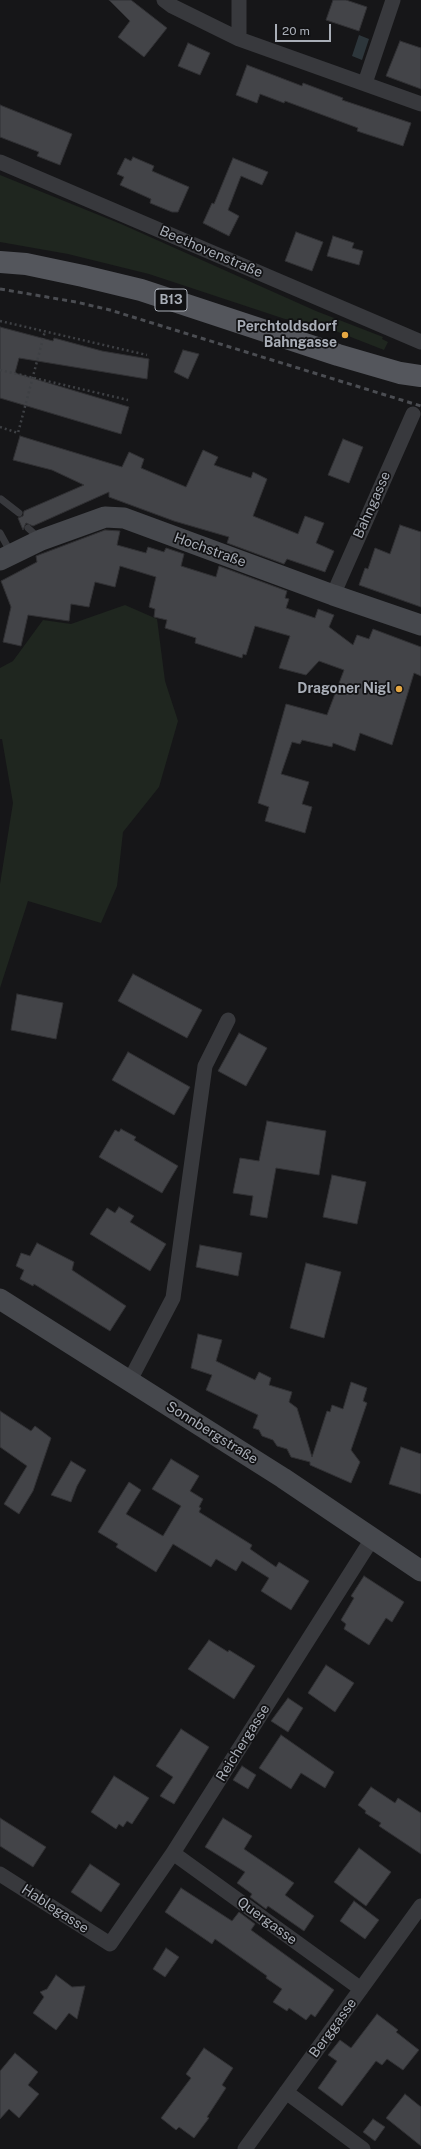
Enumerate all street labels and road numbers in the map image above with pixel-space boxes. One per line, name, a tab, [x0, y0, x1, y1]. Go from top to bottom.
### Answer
street label: Beethovenstraße	[157, 223, 265, 281]
road number: B13	[155, 289, 187, 311]
street label: Bahngasse	[350, 469, 394, 541]
street label: Hochstraße	[172, 529, 248, 571]
street label: Sonnbergstraße	[163, 1398, 261, 1468]
street label: Reichergasse	[213, 1701, 273, 1785]
street label: Hablegasse	[18, 1881, 92, 1937]
street label: Quergasse	[234, 1894, 300, 1948]
street label: Berggasse	[306, 1995, 360, 2061]

